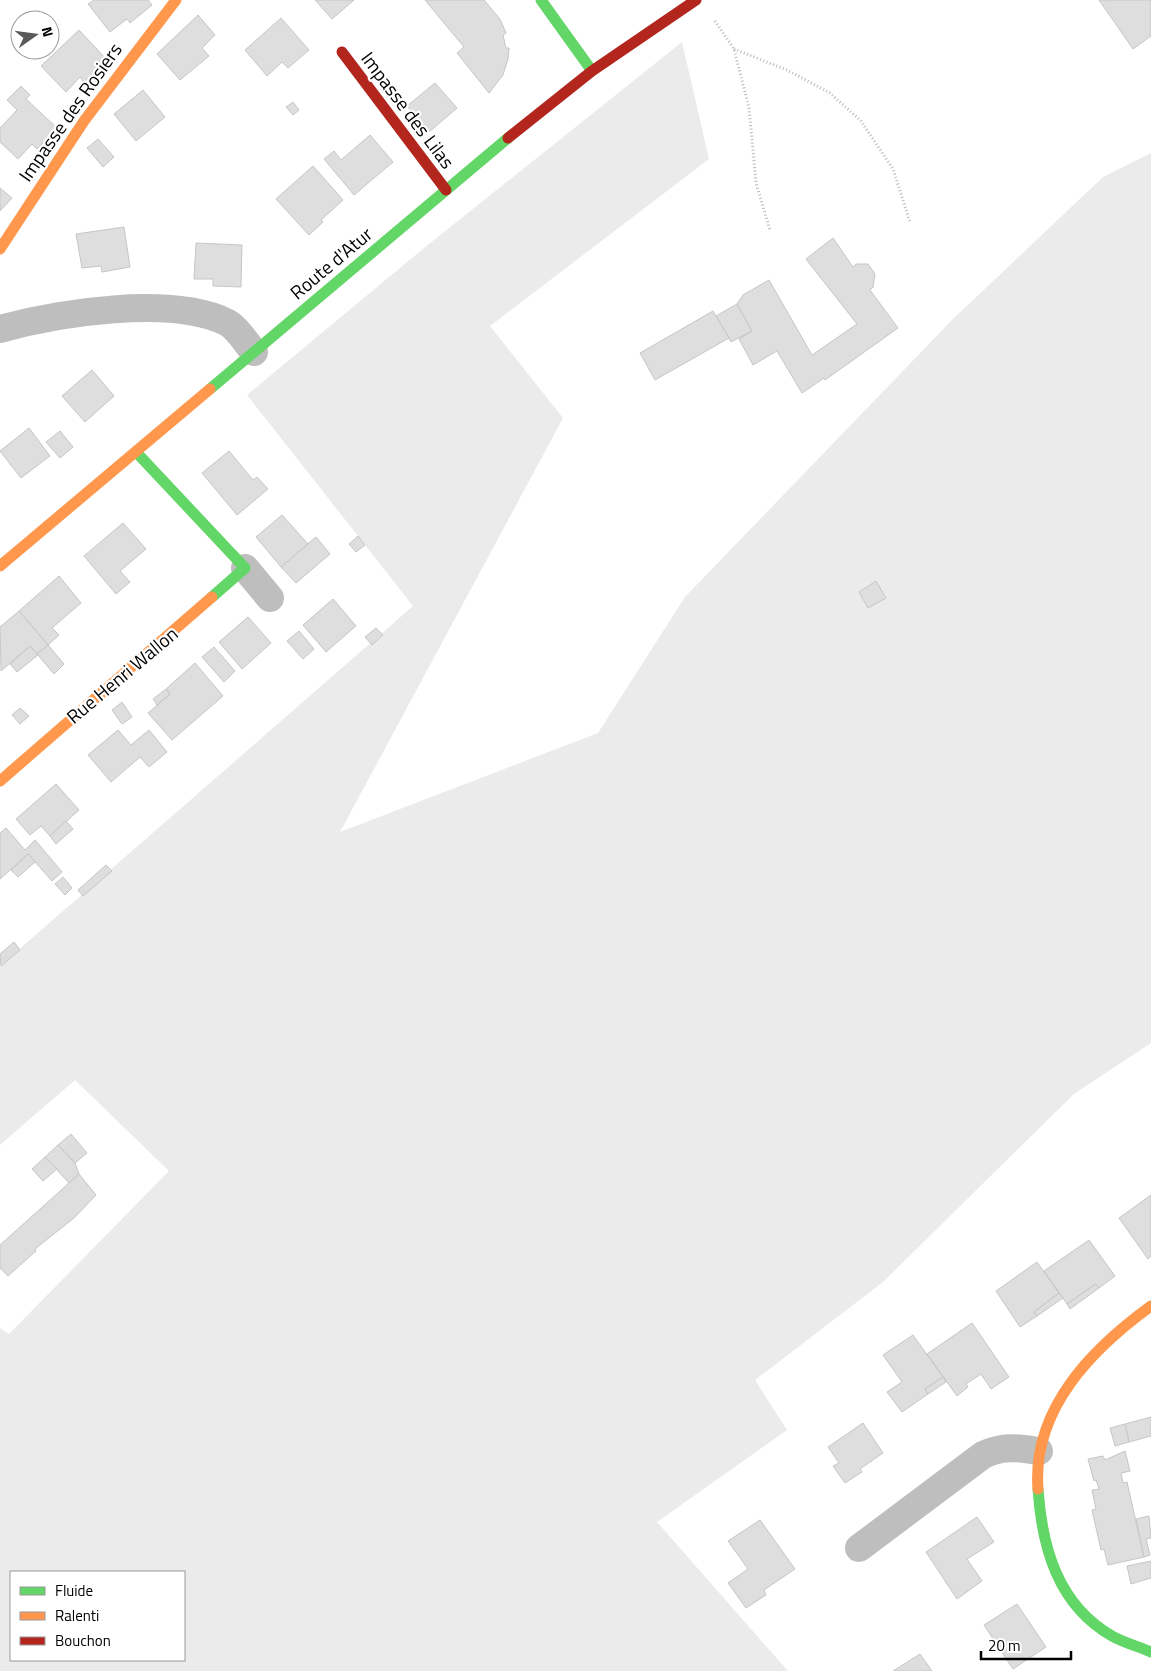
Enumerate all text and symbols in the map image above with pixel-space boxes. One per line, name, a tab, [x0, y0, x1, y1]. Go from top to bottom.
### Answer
north arrow	[10, 10, 60, 60]
text: N	[37, 24, 59, 39]
street label: Impasse des Rosiers	[11, 36, 129, 187]
street label: Impasse des Lilas	[355, 45, 462, 175]
street label: Route d'Atur	[283, 219, 378, 306]
street label: Rue Henri Wallon	[59, 619, 184, 730]
legend	[10, 1571, 185, 1661]
text: Fluide	[55, 1579, 93, 1602]
text: Ralenti	[55, 1604, 99, 1627]
scale bar	[981, 1628, 1071, 1660]
text: Bouchon	[55, 1629, 111, 1652]
text: 20 m	[988, 1634, 1021, 1657]

